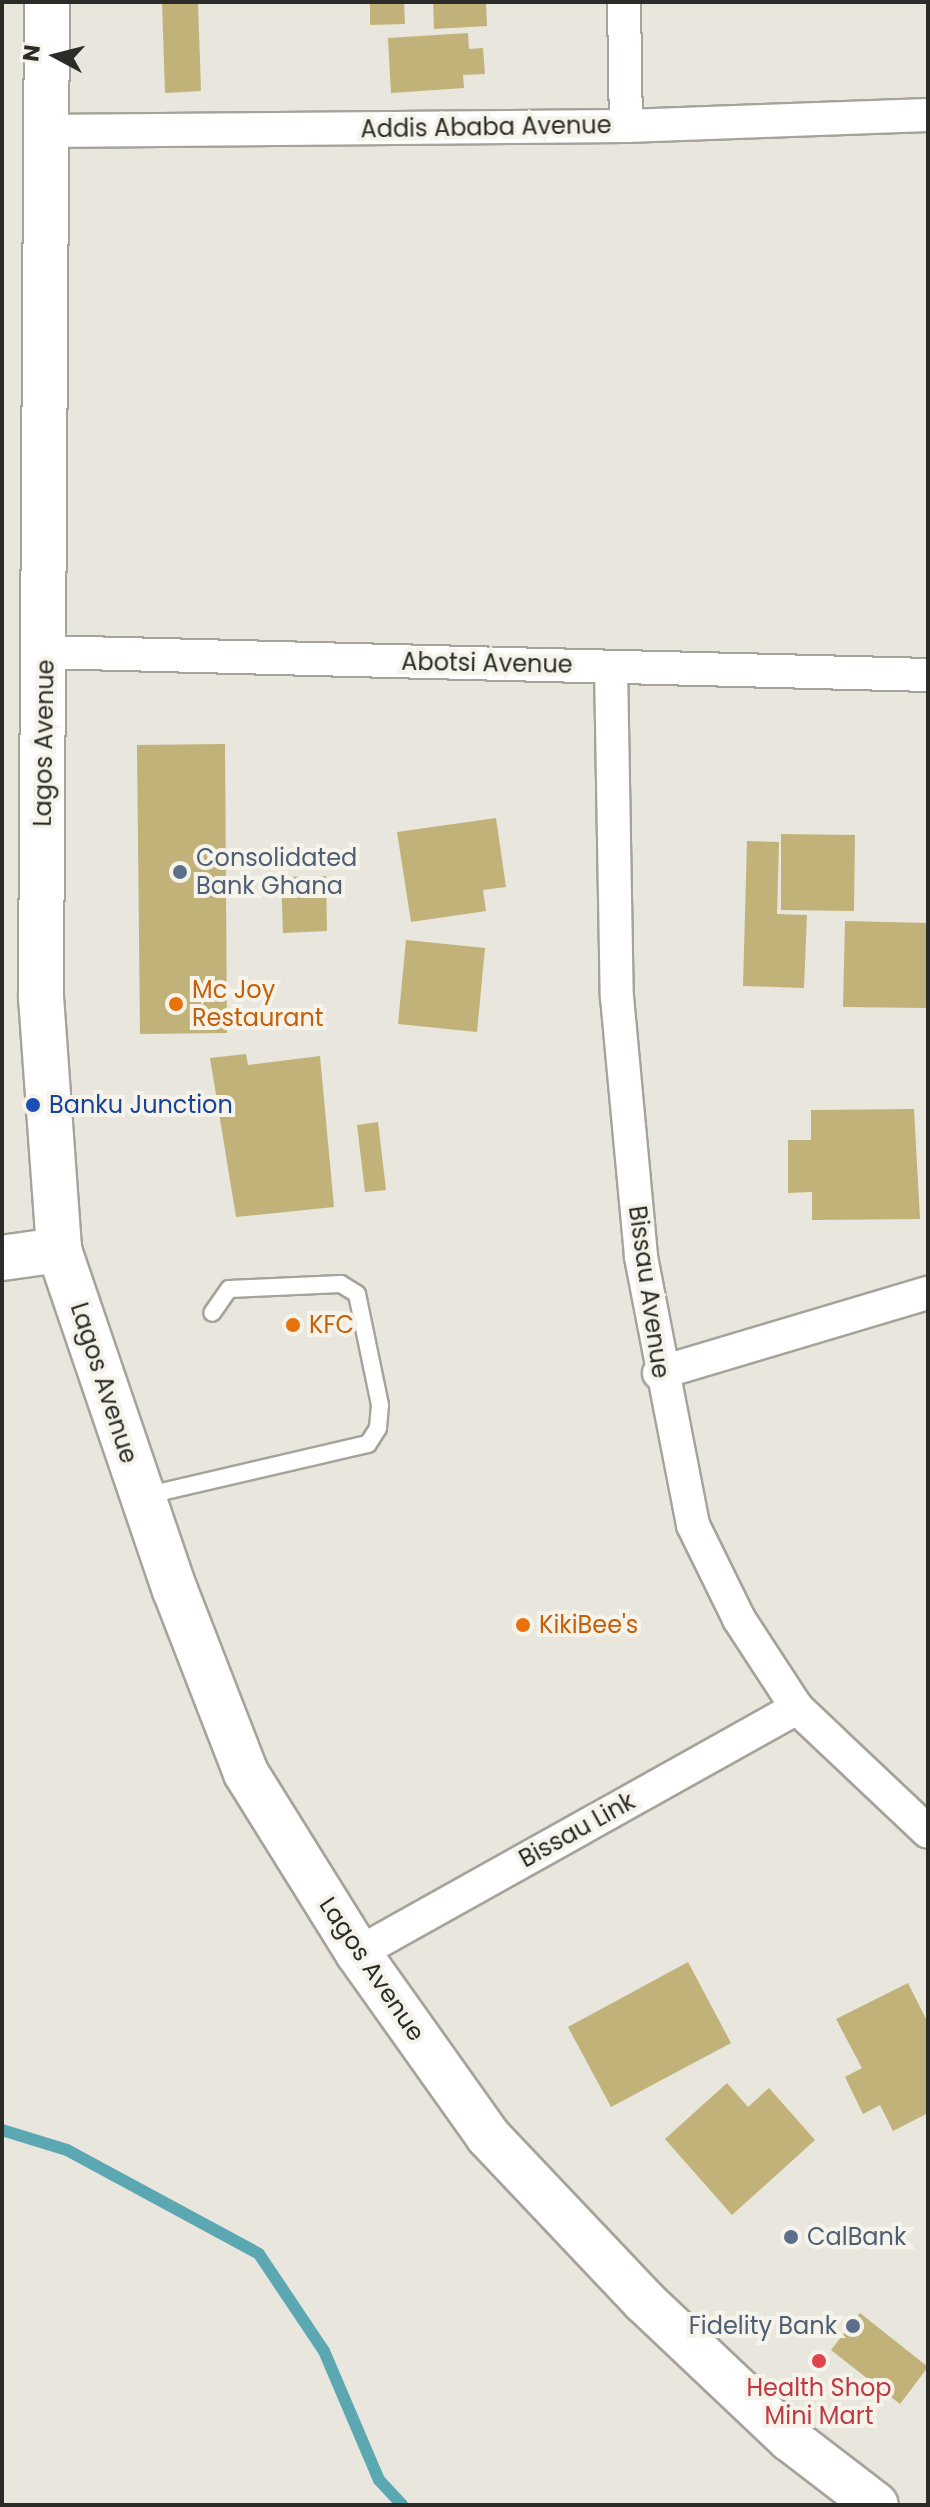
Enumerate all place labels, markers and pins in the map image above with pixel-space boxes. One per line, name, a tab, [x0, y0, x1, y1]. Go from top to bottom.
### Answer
place label: Consolidated Bank Ghana	[196, 844, 357, 900]
marker: Consolidated Bank Ghana	[171, 863, 189, 881]
place label: Mc Joy Restaurant	[192, 976, 324, 1032]
marker: Mc Joy Restaurant	[167, 995, 185, 1013]
place label: Banku Junction	[49, 1091, 233, 1119]
marker: Banku Junction	[24, 1096, 42, 1114]
place label: KFC	[309, 1311, 354, 1339]
marker: KFC	[284, 1316, 302, 1334]
place label: KikiBee's	[539, 1611, 638, 1639]
marker: KikiBee's	[514, 1616, 532, 1634]
place label: CalBank	[807, 2223, 906, 2251]
marker: CalBank	[782, 2228, 800, 2246]
place label: Fidelity Bank	[689, 2312, 837, 2340]
marker: Fidelity Bank	[844, 2317, 862, 2335]
marker: Health Shop Mini Mart	[810, 2352, 828, 2370]
place label: Health Shop Mini Mart	[746, 2374, 892, 2430]

